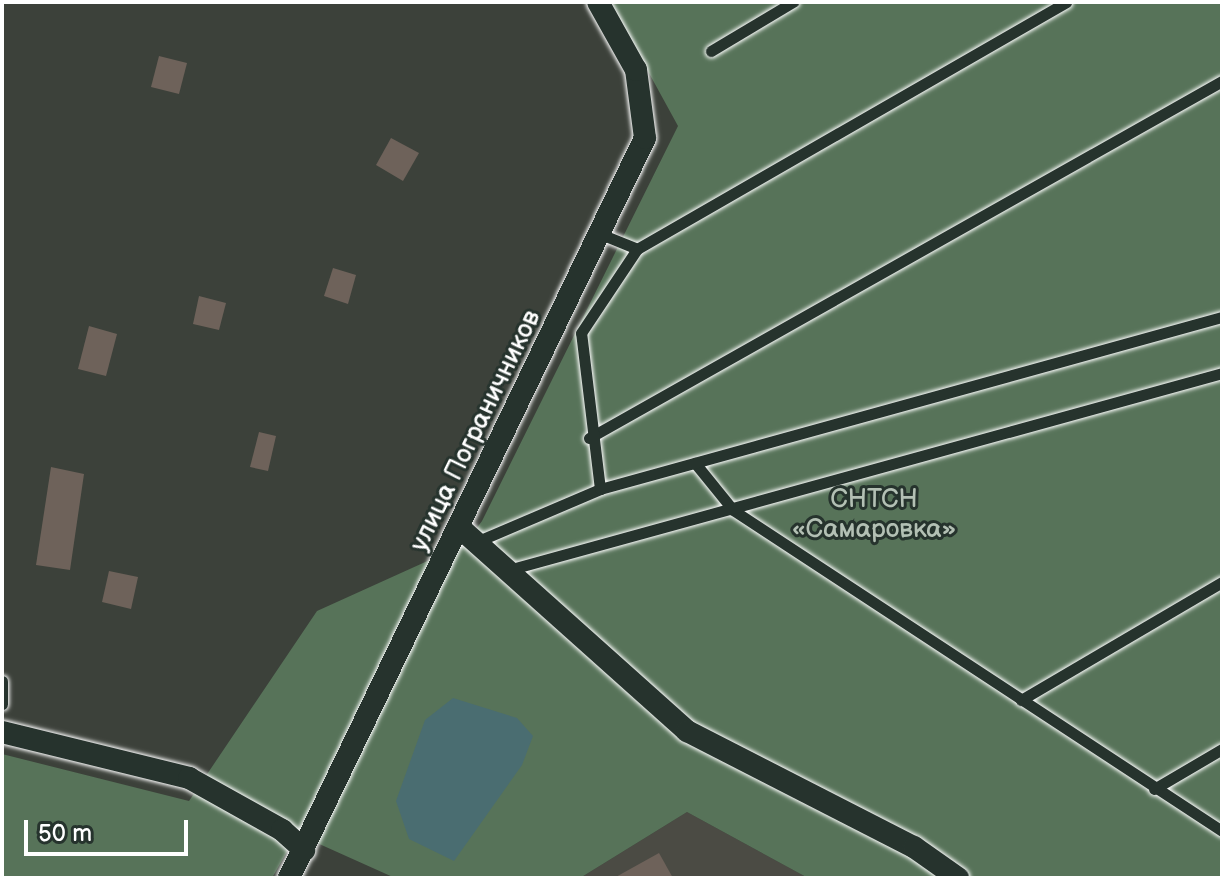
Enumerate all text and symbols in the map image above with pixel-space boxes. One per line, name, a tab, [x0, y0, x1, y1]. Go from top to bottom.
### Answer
street label: улица Пограничников	[404, 305, 548, 557]
park label: СНТСН «Самаровка»	[792, 484, 956, 546]
scale bar	[28, 804, 192, 854]
text: 50 m	[38, 819, 92, 848]

